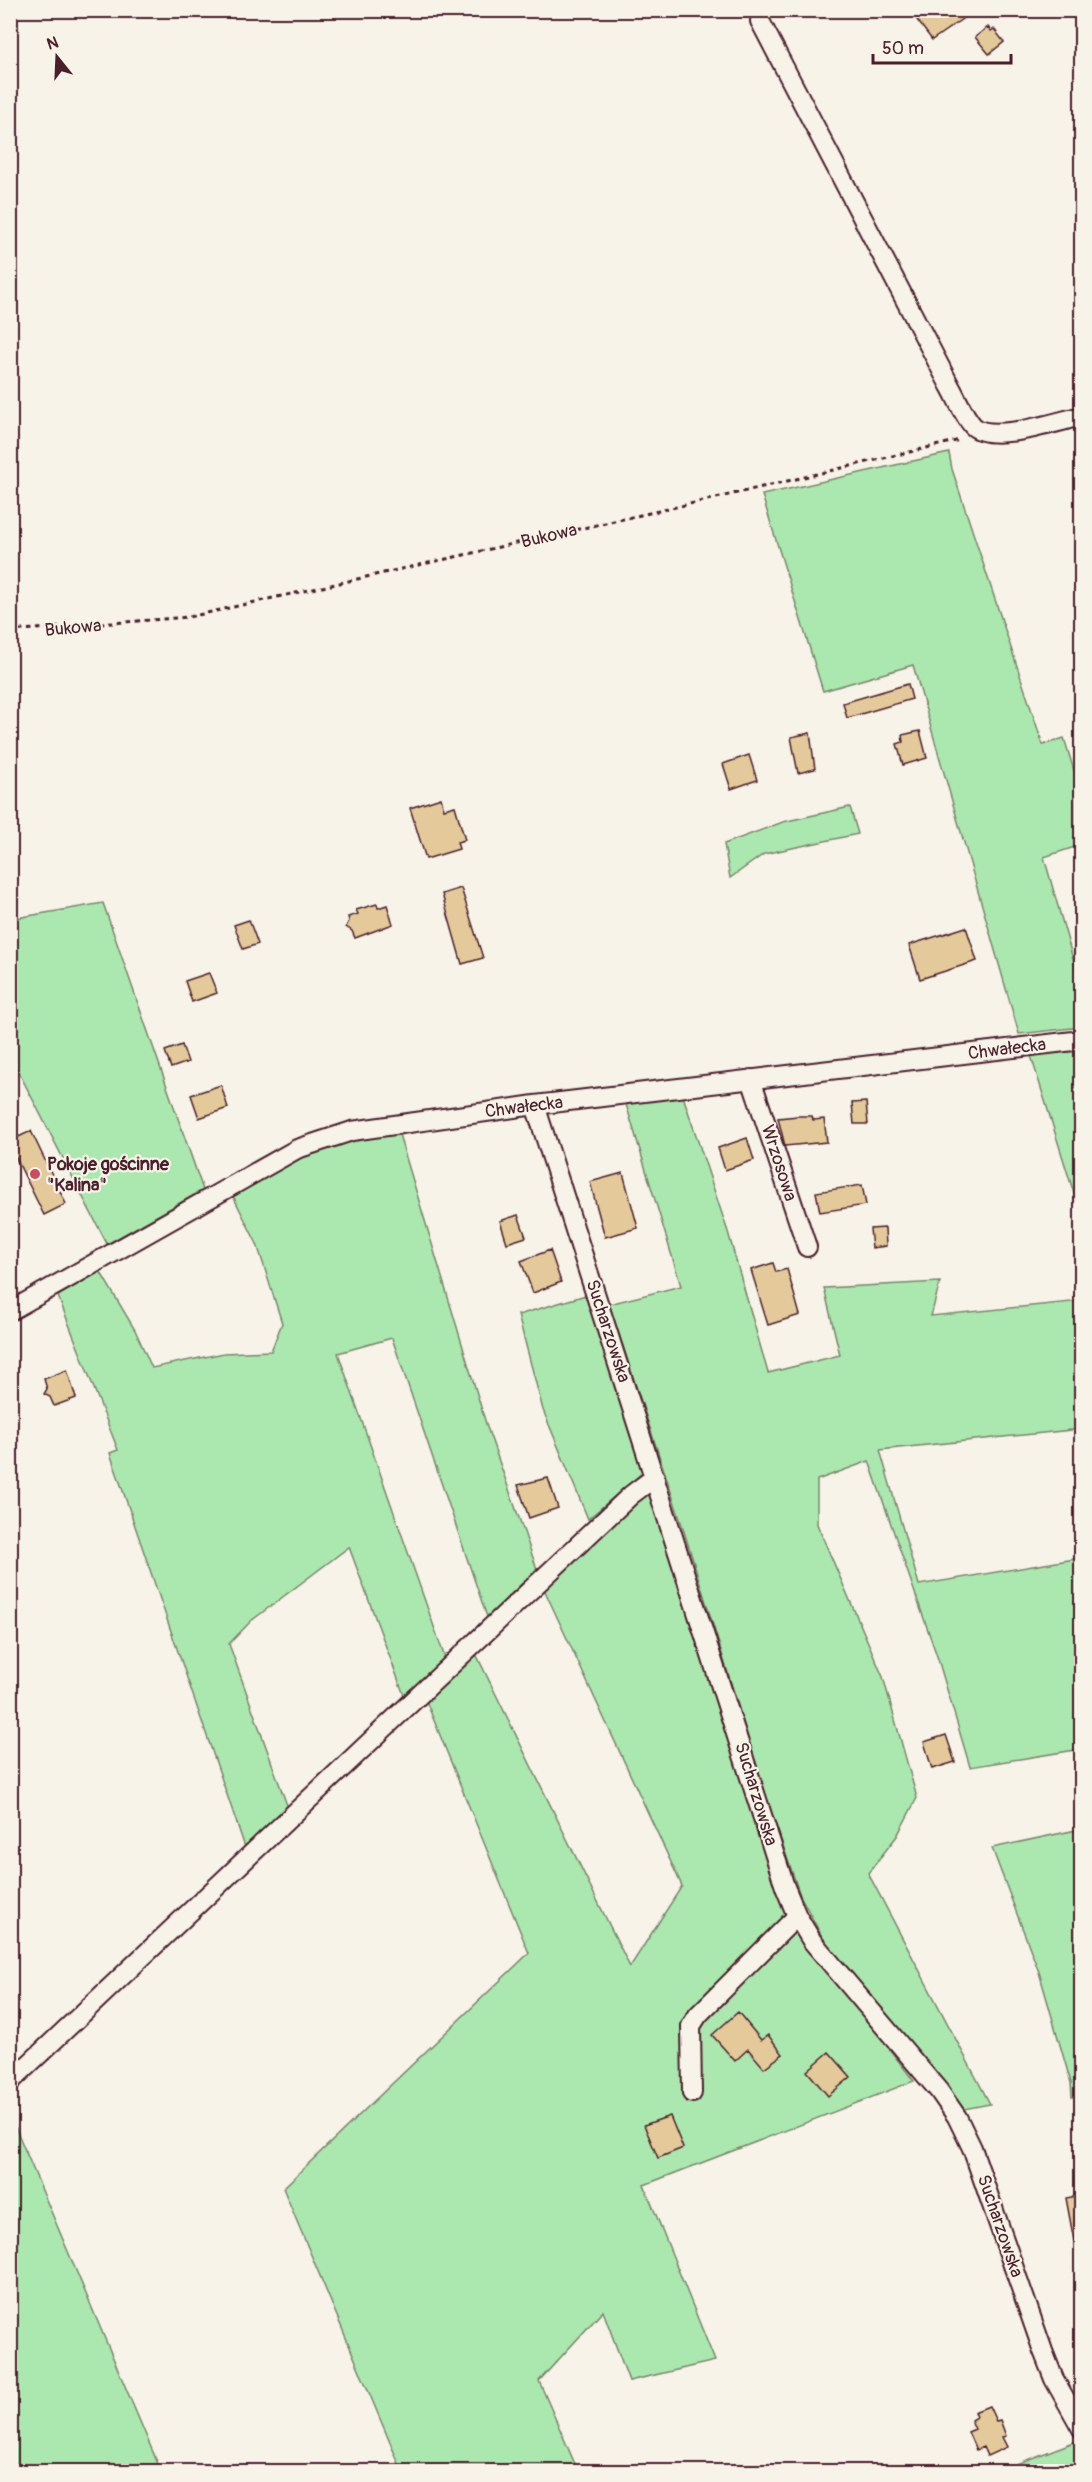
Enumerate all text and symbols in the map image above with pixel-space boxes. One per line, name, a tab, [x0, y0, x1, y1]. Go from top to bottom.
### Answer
north arrow	[27, 27, 87, 87]
scale bar	[873, 27, 1011, 65]
text: N	[44, 32, 61, 55]
text: 50 m	[882, 37, 924, 60]
street label: Bukowa	[519, 518, 579, 554]
street label: Bukowa	[44, 614, 102, 642]
street label: Chwałecka	[967, 1033, 1047, 1065]
street label: Chwałecka	[484, 1091, 564, 1123]
street label: Wrzosowa	[756, 1122, 802, 1204]
place label: Pokoje gościnne "Kalina"	[47, 1153, 170, 1197]
marker: Pokoje gościnne "Kalina"	[28, 1167, 42, 1181]
street label: Sucharzowska	[581, 1277, 635, 1385]
street label: Sucharzowska	[729, 1740, 783, 1848]
street label: Sucharzowska	[972, 2172, 1028, 2280]

